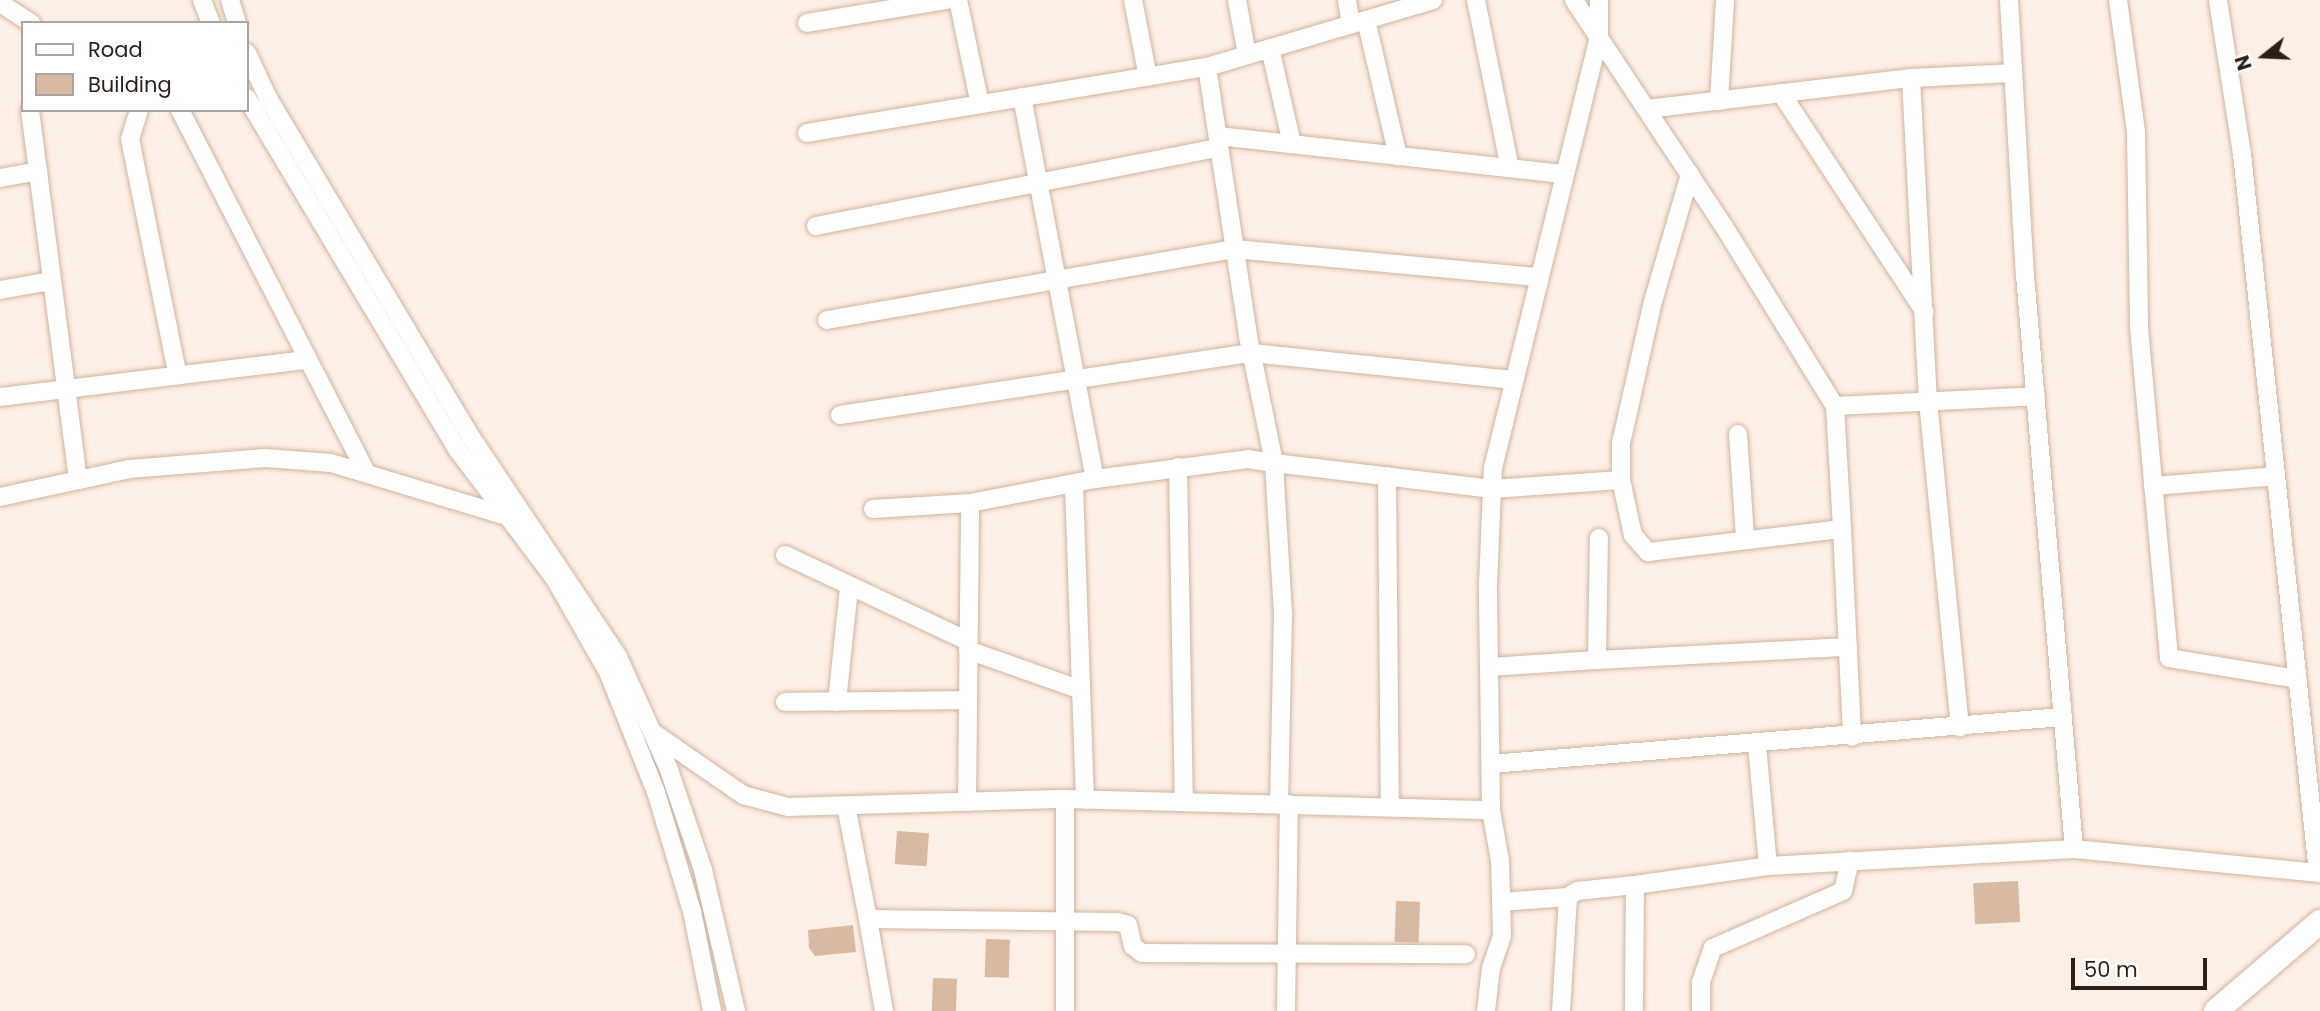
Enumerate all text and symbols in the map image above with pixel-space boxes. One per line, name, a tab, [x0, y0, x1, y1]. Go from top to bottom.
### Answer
legend	[21, 21, 248, 112]
north arrow	[2229, 21, 2299, 91]
text: Road	[88, 35, 143, 64]
text: N	[2229, 52, 2259, 74]
text: Building	[88, 70, 172, 99]
scale bar	[2075, 944, 2212, 988]
text: 50 m	[2084, 955, 2138, 984]

